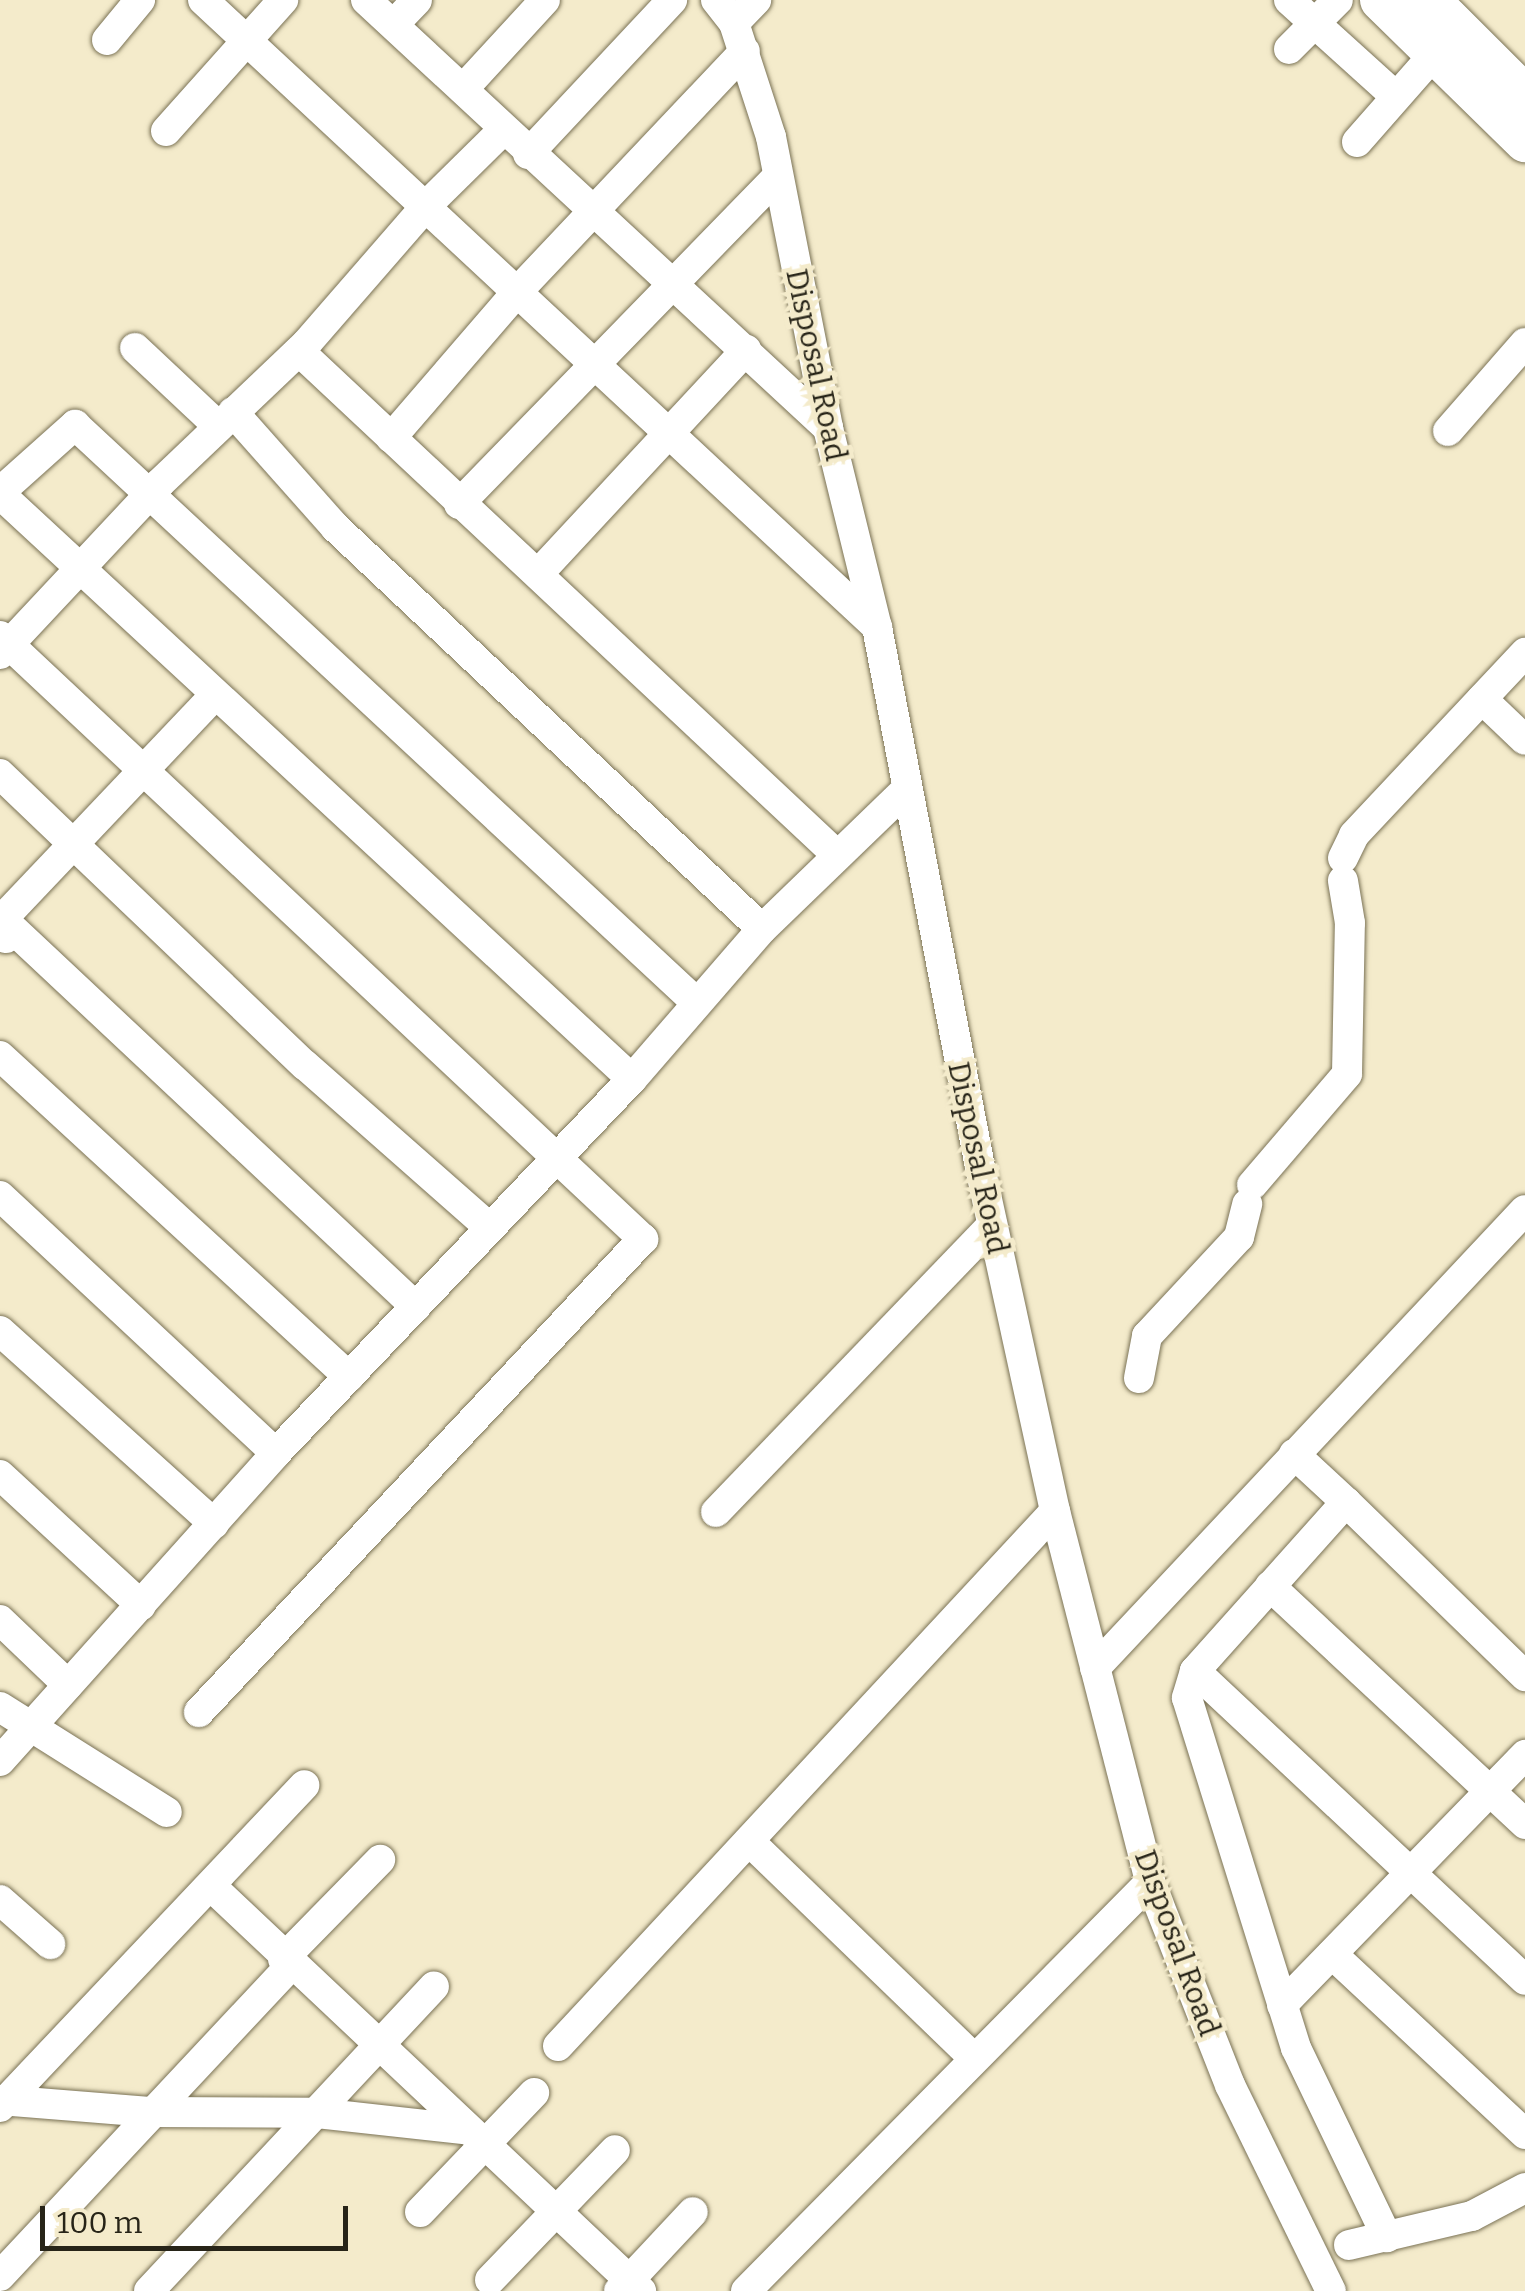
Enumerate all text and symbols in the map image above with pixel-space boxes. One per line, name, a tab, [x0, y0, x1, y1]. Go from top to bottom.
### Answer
street label: Disposal Road	[778, 266, 854, 464]
street label: Disposal Road	[940, 1059, 1016, 1257]
street label: Disposal Road	[1127, 1845, 1227, 2041]
scale bar	[45, 2186, 352, 2248]
text: 100 m	[57, 2205, 142, 2241]

